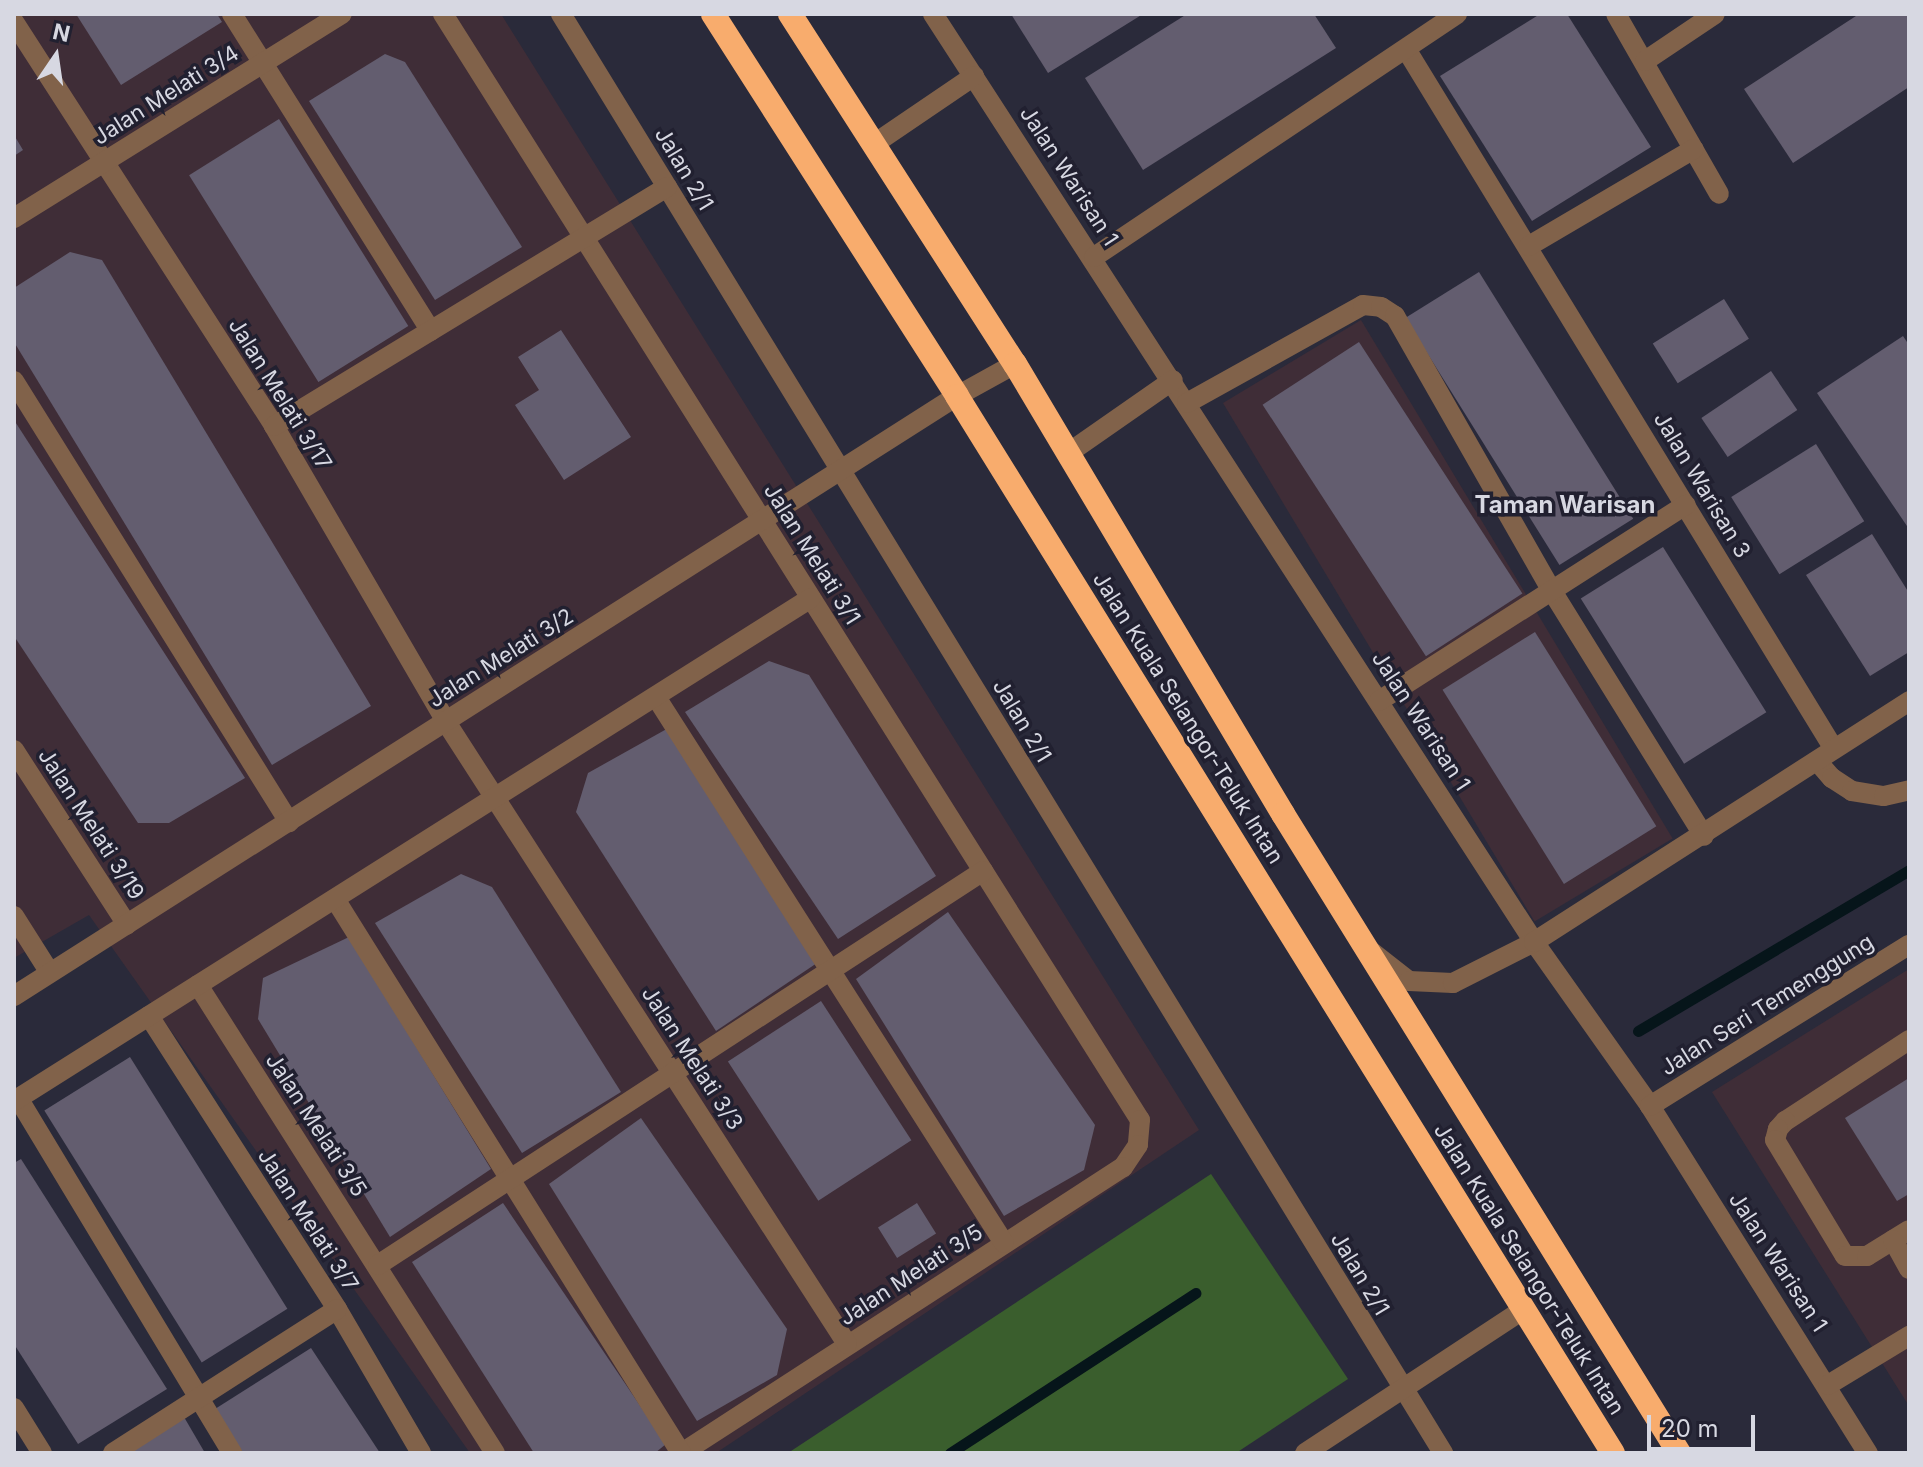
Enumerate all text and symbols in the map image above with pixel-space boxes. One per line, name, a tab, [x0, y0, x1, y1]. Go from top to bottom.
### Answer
north arrow	[16, 16, 96, 96]
text: N	[50, 18, 72, 47]
street label: Jalan Melati 3/4	[88, 40, 244, 150]
street label: Jalan Warisan 1	[1014, 101, 1124, 251]
street label: Jalan 2/1	[649, 123, 719, 215]
street label: Jalan Melati 3/17	[223, 313, 337, 475]
street label: Jalan Warisan 3	[1648, 407, 1756, 563]
street label: Jalan Melati 3/1	[758, 479, 866, 629]
district label: Taman Warisan	[1475, 491, 1655, 519]
street label: Jalan Kuala Selangor-Teluk Intan	[1087, 567, 1289, 869]
street label: Jalan Melati 3/2	[424, 603, 578, 713]
street label: Jalan Warisan 1	[1366, 646, 1476, 796]
street label: Jalan 2/1	[987, 675, 1057, 767]
street label: Jalan Melati 3/19	[32, 743, 150, 905]
street label: Jalan Seri Temenggung	[1656, 929, 1878, 1081]
street label: Jalan Melati 3/3	[636, 981, 748, 1135]
street label: Jalan Melati 3/5	[260, 1048, 372, 1202]
street label: Jalan Kuala Selangor-Teluk Intan	[1428, 1118, 1630, 1420]
street label: Jalan Melati 3/7	[252, 1144, 364, 1296]
street label: Jalan Warisan 1	[1723, 1187, 1833, 1337]
street label: Jalan Melati 3/5	[834, 1219, 988, 1331]
street label: Jalan 2/1	[1325, 1228, 1395, 1320]
scale bar	[1651, 1399, 1759, 1449]
text: 20 m	[1661, 1414, 1719, 1443]

